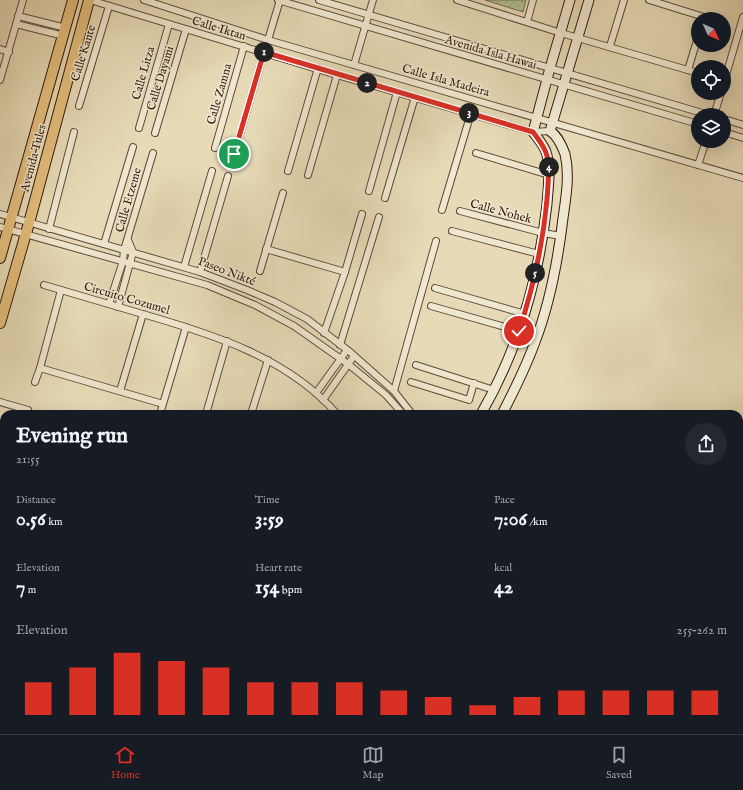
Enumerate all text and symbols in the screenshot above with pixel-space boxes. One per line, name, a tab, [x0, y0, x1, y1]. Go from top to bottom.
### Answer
north arrow	[691, 12, 731, 52]
map controls	[691, 12, 731, 148]
street label: Calle Iktan	[190, 13, 248, 44]
street label: Calle Kante	[68, 23, 99, 83]
street label: Avenida Isla Hawai	[442, 32, 538, 73]
pin: 1	[254, 42, 274, 62]
street label: Calle Litza	[129, 44, 158, 102]
street label: Calle Dayami	[144, 44, 177, 112]
text: 1	[262, 45, 266, 59]
button: locate	[691, 60, 731, 100]
street label: Calle Zamna	[204, 61, 236, 126]
street label: Calle Isla Madeira	[401, 61, 492, 100]
pin: 2	[357, 73, 377, 93]
text: 2	[364, 76, 370, 90]
pin: 3	[459, 103, 479, 123]
text: 3	[467, 106, 471, 120]
button: layers	[691, 108, 731, 148]
street label: Avenida Tules	[17, 123, 50, 194]
pin	[217, 137, 251, 171]
icon: arrive	[223, 143, 245, 165]
pin: 4	[539, 157, 559, 177]
text: 4	[546, 160, 552, 174]
street label: Calle Etzeme	[112, 166, 145, 234]
street label: Calle Nohek	[468, 196, 534, 227]
street label: Paseo Nikté	[196, 254, 258, 289]
pin: 5	[525, 263, 545, 283]
text: 5	[533, 266, 537, 280]
street label: Circuito Cozumel	[82, 279, 172, 318]
pin	[502, 314, 536, 348]
icon: check	[508, 320, 530, 342]
text: Evening run	[16, 422, 128, 450]
button: share	[685, 423, 727, 465]
text: 21:55	[16, 451, 40, 468]
text: Distance	[16, 493, 56, 507]
text: Time	[255, 493, 279, 507]
text: Pace	[494, 493, 515, 507]
text: 0.56	[16, 507, 46, 532]
text: 3:59	[255, 507, 284, 532]
text: 7:06	[494, 507, 527, 532]
text: km	[46, 515, 63, 529]
text: /km	[527, 515, 547, 529]
text: Elevation	[16, 561, 60, 575]
text: Heart rate	[255, 561, 302, 575]
text: kcal	[494, 561, 512, 575]
text: 7	[16, 575, 25, 600]
text: 154	[255, 575, 279, 600]
text: 42	[494, 575, 513, 600]
text: m	[25, 583, 36, 597]
text: bpm	[279, 583, 302, 597]
text: Elevation	[16, 622, 68, 639]
text: 255–262 m	[677, 622, 727, 639]
tab: Home	[111, 744, 140, 782]
tab: Map	[362, 744, 384, 782]
tab: Saved	[606, 744, 632, 782]

